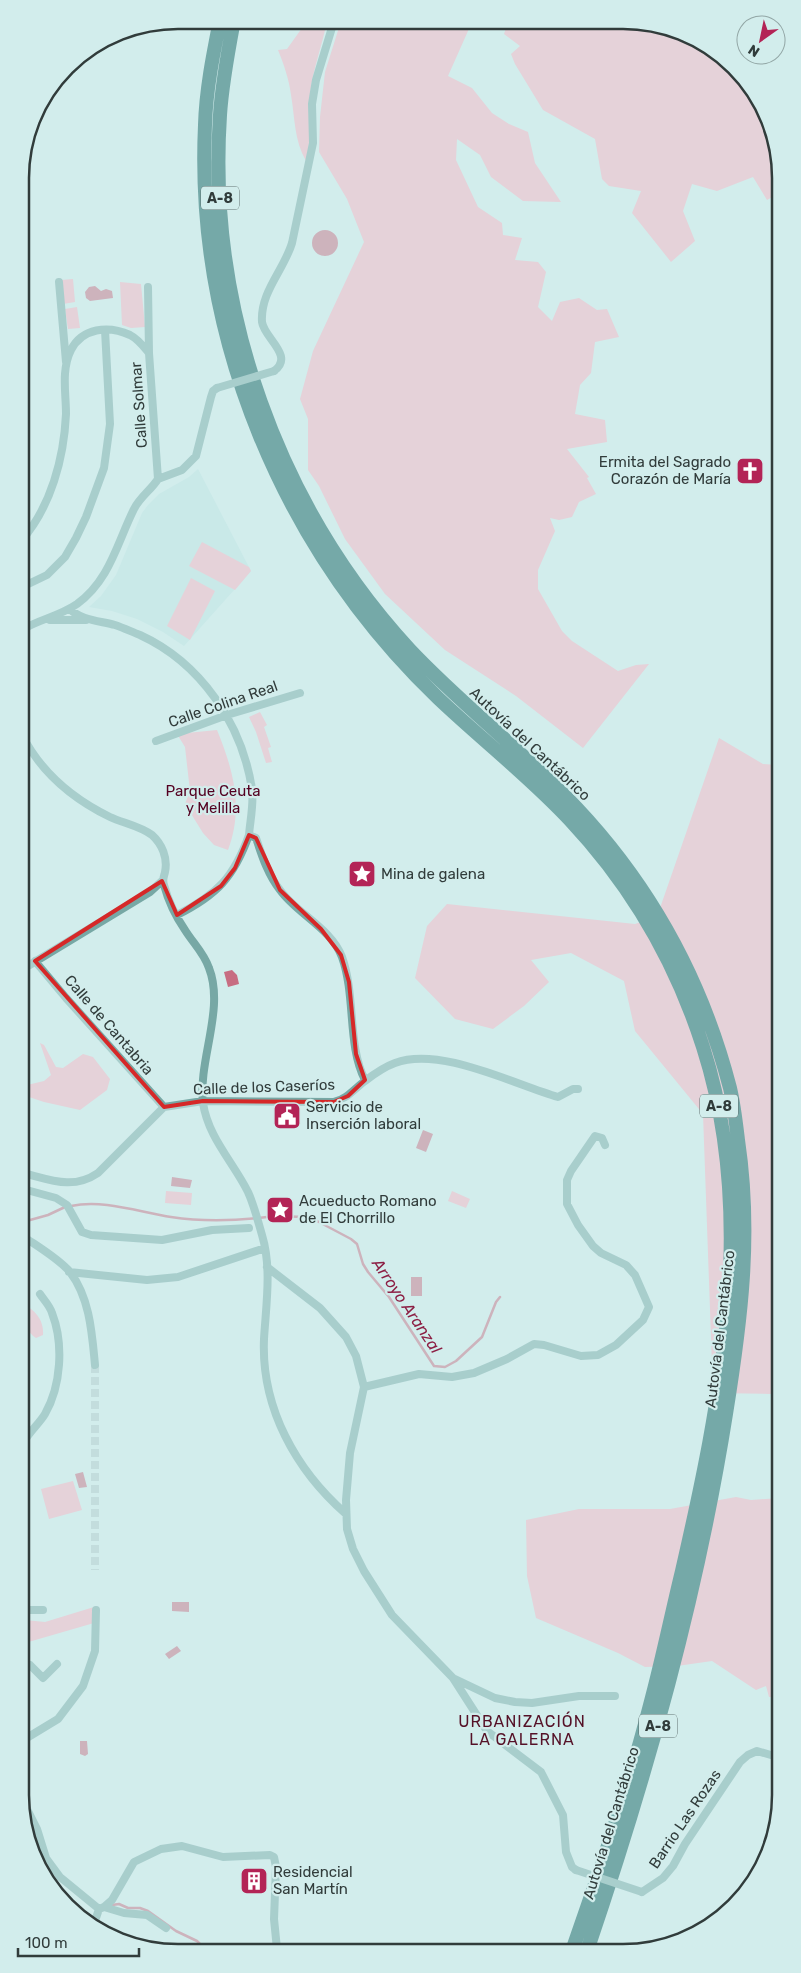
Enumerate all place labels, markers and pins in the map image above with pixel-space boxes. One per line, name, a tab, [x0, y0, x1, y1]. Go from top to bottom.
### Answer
place label: Ermita del Sagrado Corazón de María	[599, 453, 731, 488]
church icon: Ermita del Sagrado Corazón de María	[735, 456, 765, 486]
place icon: Mina de galena	[347, 859, 377, 889]
place label: Mina de galena	[381, 865, 485, 883]
place label: Servicio de Inserción laboral	[306, 1098, 421, 1133]
public building icon: Servicio de Inserción laboral	[272, 1101, 302, 1131]
place label: Acueducto Romano de El Chorrillo	[299, 1192, 437, 1227]
place icon: Acueducto Romano de El Chorrillo	[265, 1195, 295, 1225]
place label: Residencial San Martín	[273, 1863, 353, 1898]
building icon: Residencial San Martín	[239, 1866, 269, 1896]

